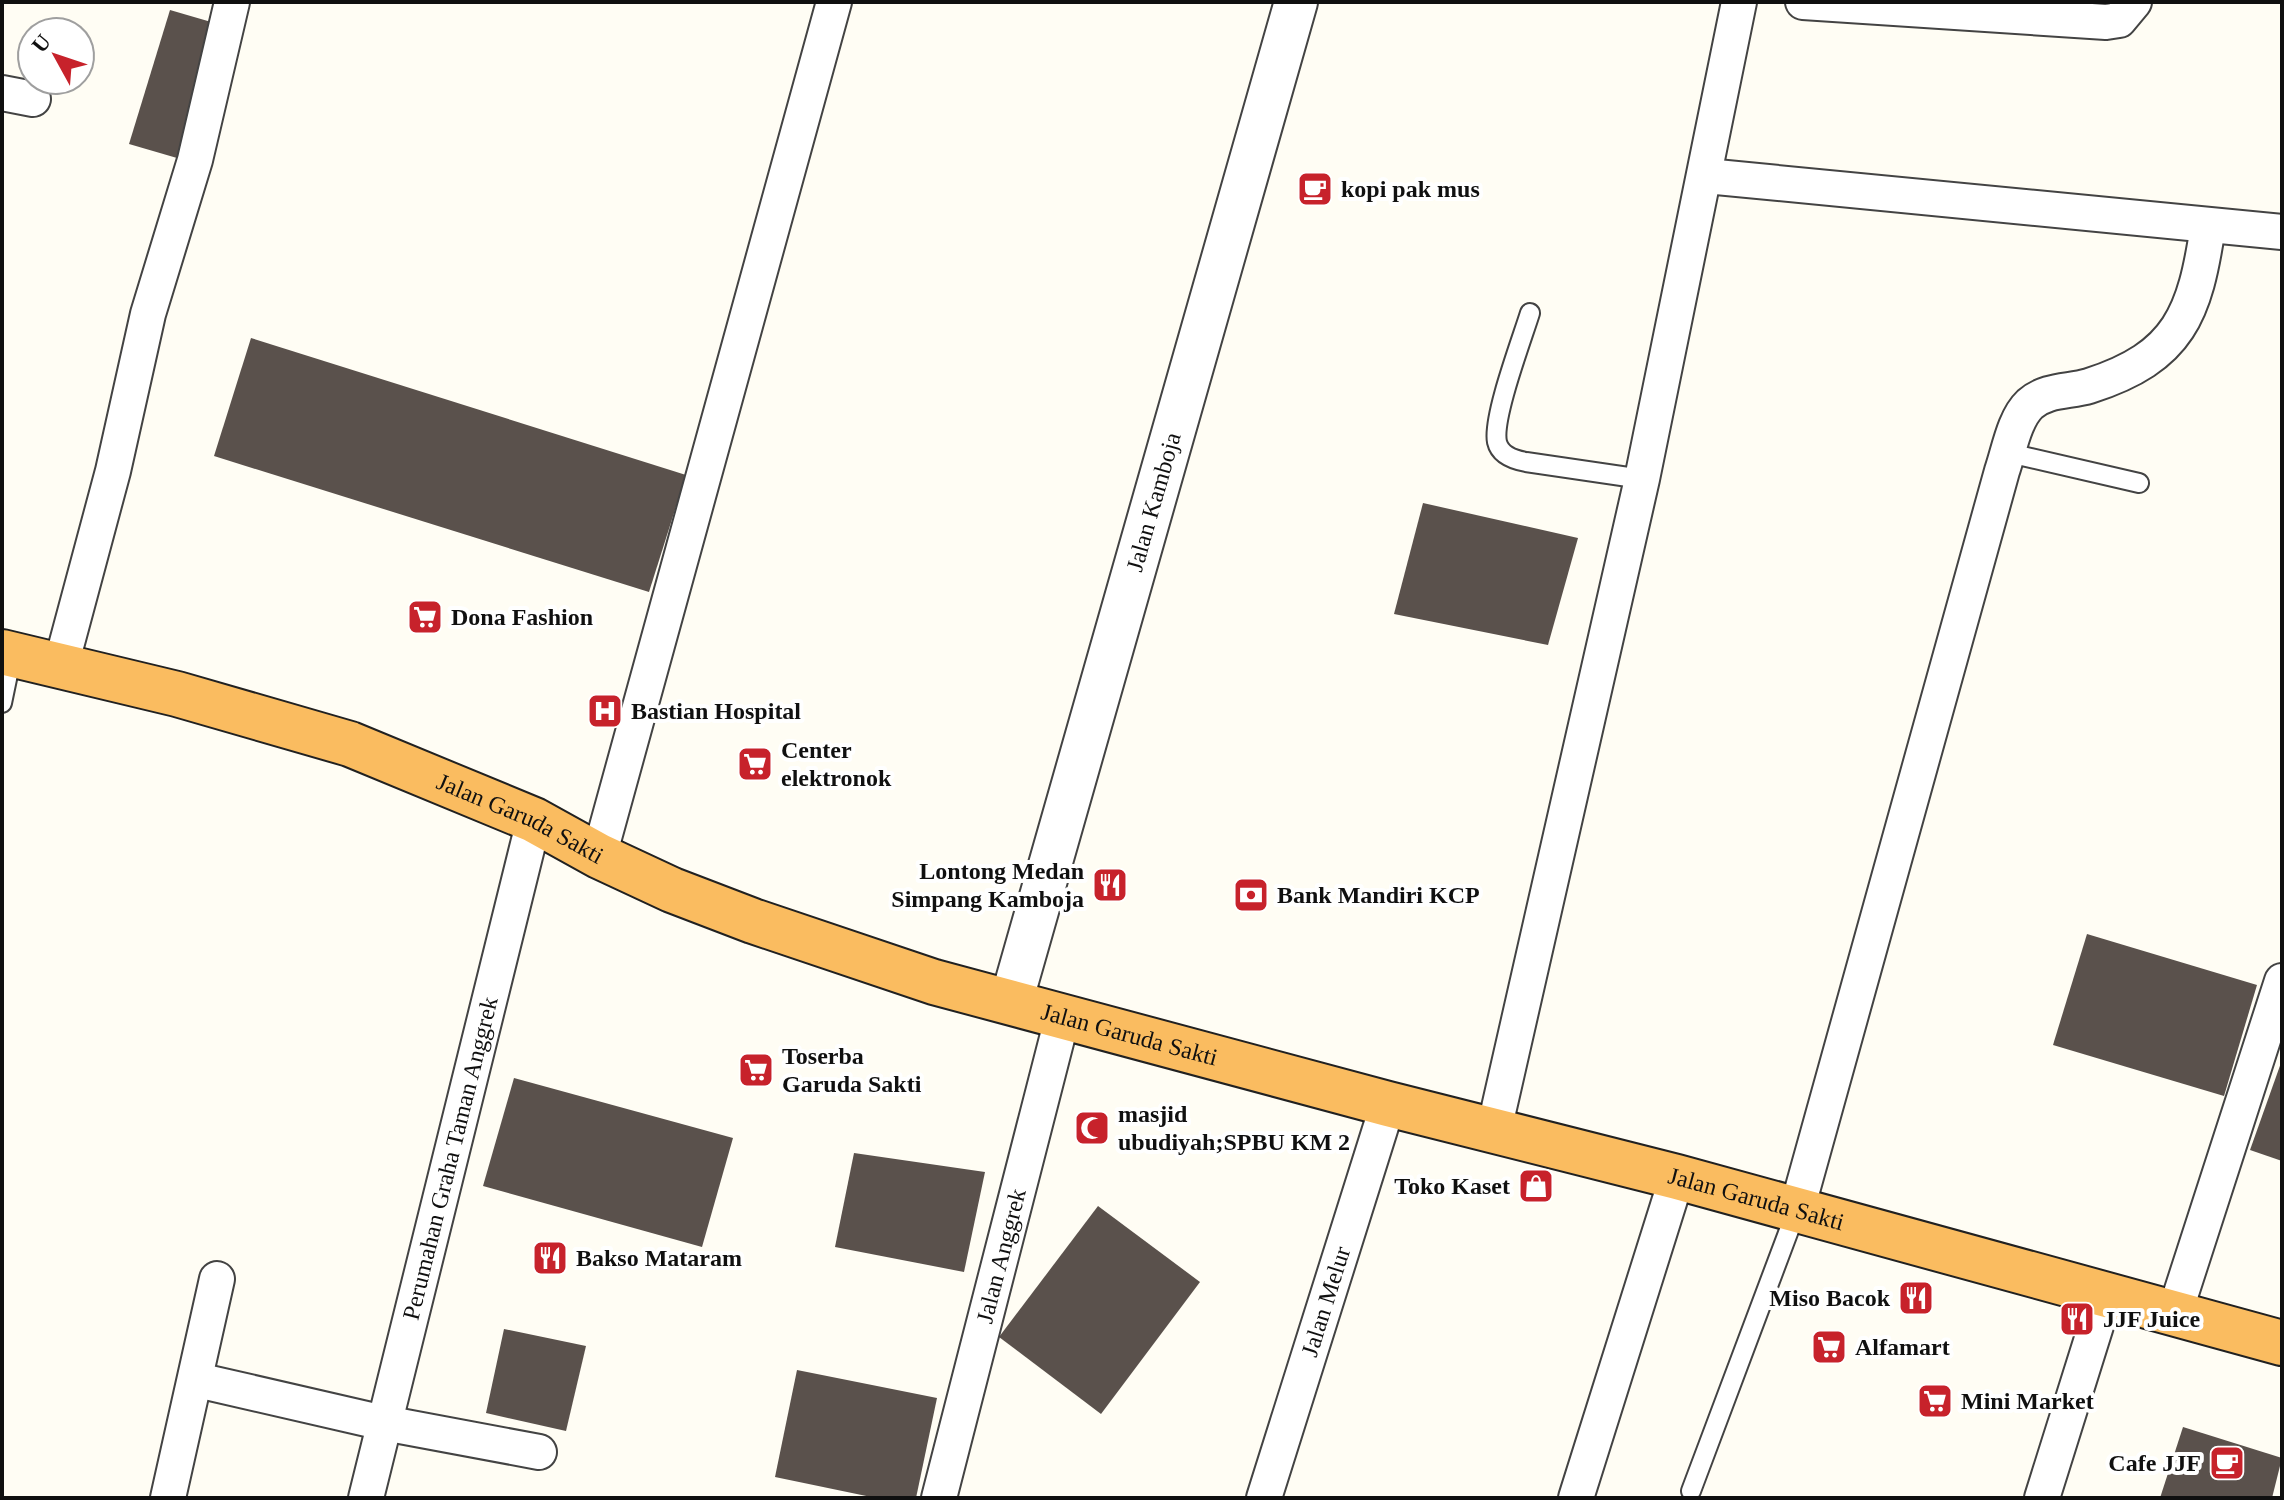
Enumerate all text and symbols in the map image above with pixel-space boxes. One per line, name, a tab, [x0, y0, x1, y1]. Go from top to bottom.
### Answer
north arrow	[16, 16, 96, 96]
text: U	[26, 29, 56, 58]
cafe icon: kopi pak mus	[1296, 170, 1334, 208]
place label: kopi pak mus	[1341, 176, 1480, 202]
street label: Jalan Kamboja	[1121, 429, 1186, 574]
supermarket icon: Dona Fashion	[406, 598, 444, 636]
place label: Dona Fashion	[451, 604, 593, 630]
hospital icon: Bastian Hospital	[586, 692, 624, 730]
place label: Bastian Hospital	[631, 698, 801, 724]
place label: Center elektronok	[781, 737, 892, 791]
supermarket icon: Center elektronok	[736, 745, 774, 783]
street label: Jalan Garuda Sakti	[433, 768, 608, 869]
place label: Lontong Medan Simpang Kamboja	[891, 858, 1084, 912]
restaurant icon: Lontong Medan Simpang Kamboja	[1091, 866, 1129, 904]
bank icon: Bank Mandiri KCP	[1232, 876, 1270, 914]
place label: Bank Mandiri KCP	[1277, 882, 1480, 908]
street label: Perumahan Graha Taman Anggrek	[398, 994, 503, 1322]
street label: Jalan Garuda Sakti	[1038, 998, 1221, 1071]
place label: Toserba Garuda Sakti	[782, 1043, 922, 1097]
supermarket icon: Toserba Garuda Sakti	[737, 1051, 775, 1089]
place label: masjid ubudiyah;SPBU KM 2	[1118, 1101, 1350, 1155]
mosque icon: masjid ubudiyah;SPBU KM 2	[1073, 1109, 1111, 1147]
street label: Jalan Garuda Sakti	[1666, 1162, 1847, 1235]
shop icon: Toko Kaset	[1517, 1167, 1555, 1205]
place label: Toko Kaset	[1394, 1173, 1510, 1199]
street label: Jalan Anggrek	[971, 1186, 1031, 1326]
restaurant icon: Bakso Mataram	[531, 1239, 569, 1277]
street label: Jalan Melur	[1296, 1243, 1355, 1360]
place label: Bakso Mataram	[576, 1245, 742, 1271]
restaurant icon: Miso Bacok	[1897, 1279, 1935, 1317]
place label: Miso Bacok	[1769, 1285, 1891, 1311]
restaurant icon: JJF Juice	[2058, 1300, 2096, 1338]
place label: JJF Juice	[2103, 1306, 2200, 1332]
supermarket icon: Alfamart	[1810, 1328, 1848, 1366]
place label: Alfamart	[1855, 1334, 1950, 1360]
supermarket icon: Mini Market	[1916, 1382, 1954, 1420]
place label: Mini Market	[1961, 1388, 2094, 1414]
cafe icon: Cafe JJF	[2208, 1444, 2246, 1482]
place label: Cafe JJF	[2108, 1450, 2201, 1476]

